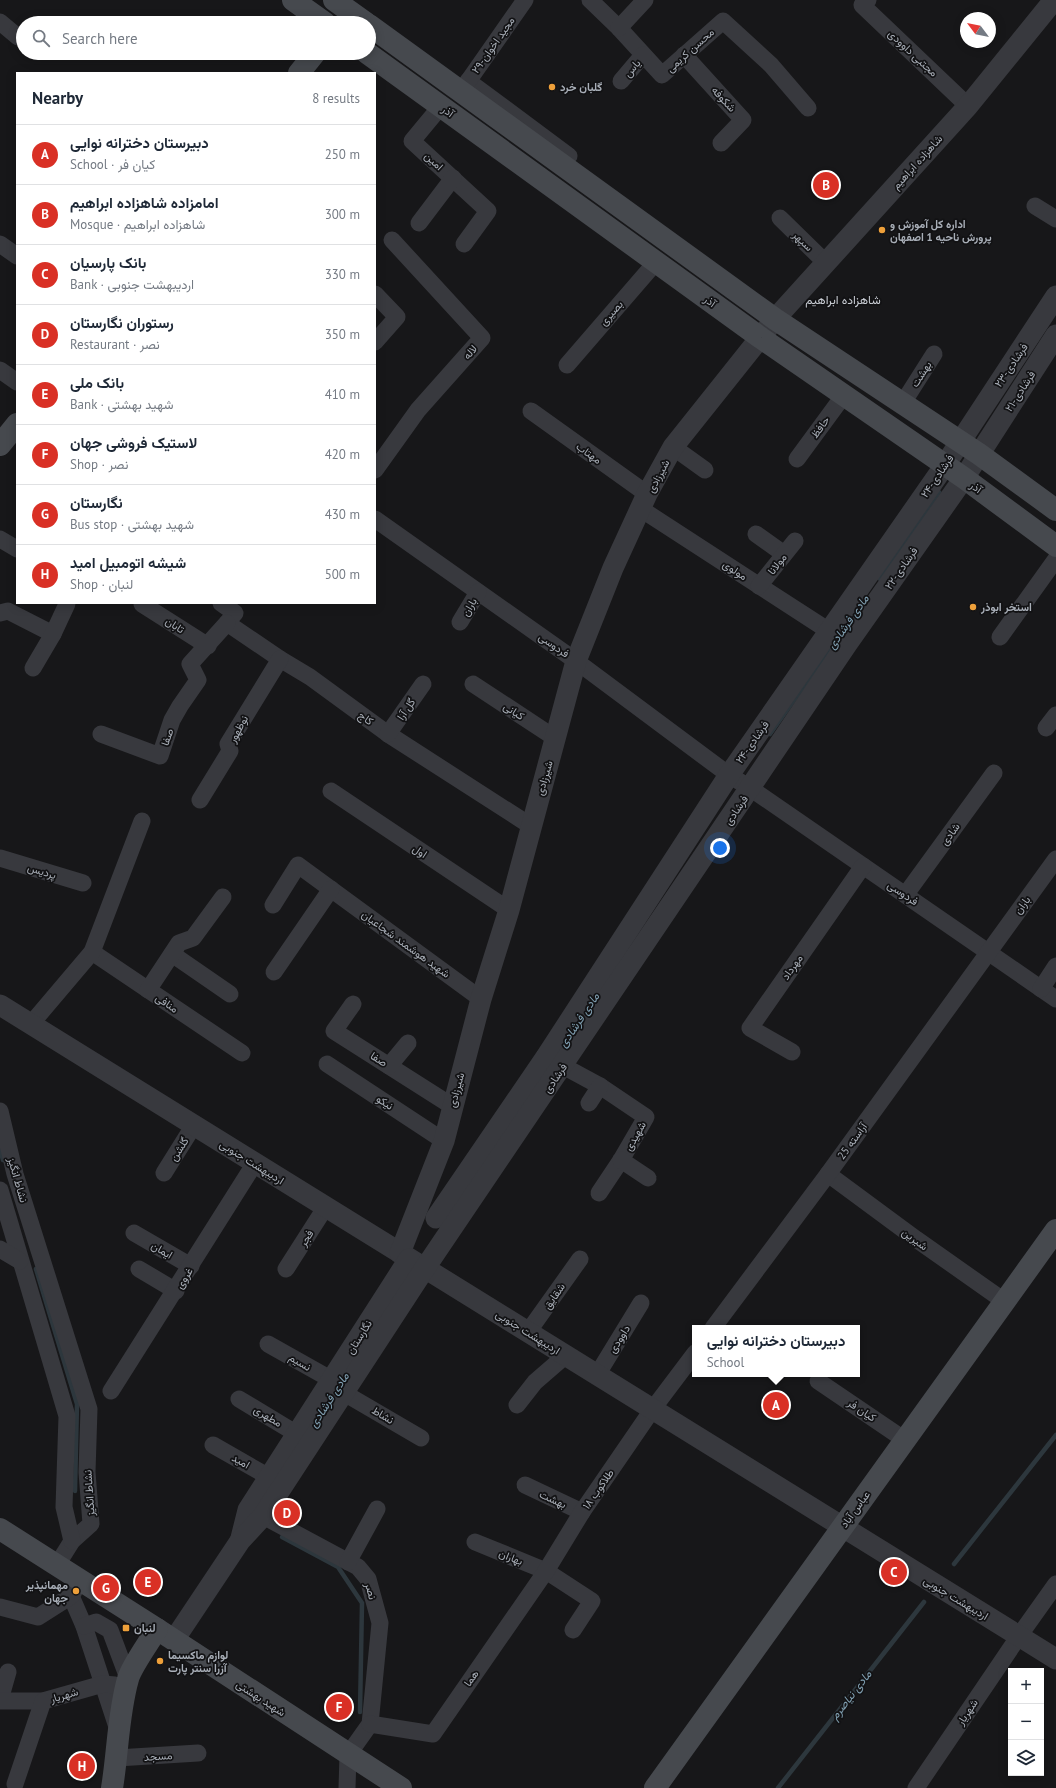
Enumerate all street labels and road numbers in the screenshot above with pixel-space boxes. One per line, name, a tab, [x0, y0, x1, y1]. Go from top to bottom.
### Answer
street label: ۲۹-مجید اخوان	[468, 14, 518, 76]
street label: محسن کریمی	[663, 25, 717, 75]
street label: مجتبی داوودی	[885, 26, 941, 80]
street label: یاس	[620, 56, 644, 80]
street label: شکوفه	[709, 83, 739, 115]
street label: آذر	[438, 101, 458, 121]
street label: شاهزاده ابراهیم	[889, 131, 946, 193]
street label: امین	[422, 149, 446, 173]
street label: سپهر	[789, 227, 816, 255]
street label: آذر	[700, 291, 720, 311]
street label: بصیری	[596, 297, 626, 329]
street label: ۲۳-فرشادی	[991, 340, 1031, 390]
street label: لاله	[460, 342, 480, 362]
street label: بهشت	[907, 358, 935, 390]
street label: ۲۱-فرشادی	[1002, 368, 1038, 414]
street label: حافظ	[807, 413, 833, 441]
street label: مهتاب	[574, 439, 605, 467]
street label: ۲۴-فرشادی	[917, 452, 957, 500]
street label: شیرزادی	[643, 457, 673, 495]
street label: آذر	[966, 477, 986, 497]
street label: ۲۲-فرشادی	[881, 544, 921, 592]
street label: مولانا	[764, 551, 790, 577]
street label: مولوی	[720, 557, 750, 583]
street label: باران	[458, 595, 480, 619]
street label: تابان	[163, 614, 188, 637]
street label: فردوسی	[536, 629, 572, 661]
street label: گل آرا	[394, 695, 418, 723]
street label: کیانی	[501, 699, 527, 723]
street label: کاج	[355, 708, 376, 729]
street label: نوظهور	[224, 713, 251, 746]
street label: ۲۴-فرشادی	[732, 718, 772, 766]
street label: صفا	[158, 726, 176, 748]
street label: شیرزادی	[532, 759, 556, 797]
street label: فرشادی	[721, 792, 751, 828]
street label: شادی	[937, 820, 963, 848]
street label: اول	[410, 841, 430, 861]
street label: پردیس	[26, 860, 58, 883]
street label: فردوسی	[885, 878, 921, 908]
street label: باران	[1011, 893, 1033, 917]
street label: شهید هوشمند شجاعیان	[359, 907, 453, 981]
street label: مهرداد	[778, 951, 806, 982]
street label: منافی	[153, 990, 181, 1016]
street label: صفا	[368, 1048, 390, 1070]
street label: فرشادی	[540, 1060, 570, 1096]
street label: شیرزادی	[445, 1071, 467, 1109]
street label: نیکو	[374, 1091, 396, 1113]
street label: شهیدی	[621, 1118, 649, 1153]
street label: آراسته 25	[834, 1119, 871, 1162]
street label: گلشن	[166, 1134, 192, 1164]
street label: اردیبهشت جنوبی	[217, 1137, 287, 1187]
street label: نشاط انگیز	[5, 1155, 31, 1204]
street label: شیرین	[899, 1225, 931, 1253]
street label: فجر	[295, 1227, 316, 1250]
street label: ایمان	[149, 1238, 175, 1262]
street label: غروی	[172, 1265, 196, 1291]
street label: شقایق	[540, 1280, 568, 1312]
street label: اردیبهشت جنوبی	[493, 1307, 563, 1357]
street label: نگارستان	[343, 1317, 375, 1357]
street label: داوودی	[605, 1322, 633, 1356]
street label: نسیم	[286, 1350, 314, 1375]
street label: کیان فر	[844, 1395, 879, 1425]
street label: مطهری	[251, 1402, 285, 1430]
street label: نشاط	[369, 1403, 397, 1427]
street label: امید	[230, 1450, 252, 1472]
street label: طلاکوب ۱۸	[579, 1466, 617, 1512]
street label: نشاط انگیز	[80, 1469, 98, 1518]
street label: بهشت	[537, 1487, 569, 1511]
street label: عباس آباد	[837, 1488, 873, 1530]
street label: بهاران	[497, 1546, 525, 1568]
street label: اردیبهشت جنوبی	[921, 1573, 991, 1623]
street label: نصر	[362, 1580, 380, 1601]
street label: هما	[460, 1667, 482, 1689]
street label: شهید بهشتی	[234, 1677, 289, 1719]
street label: شهریار	[47, 1684, 80, 1706]
street label: شهریار	[953, 1696, 981, 1729]
street label: مسجد	[143, 1748, 173, 1764]

